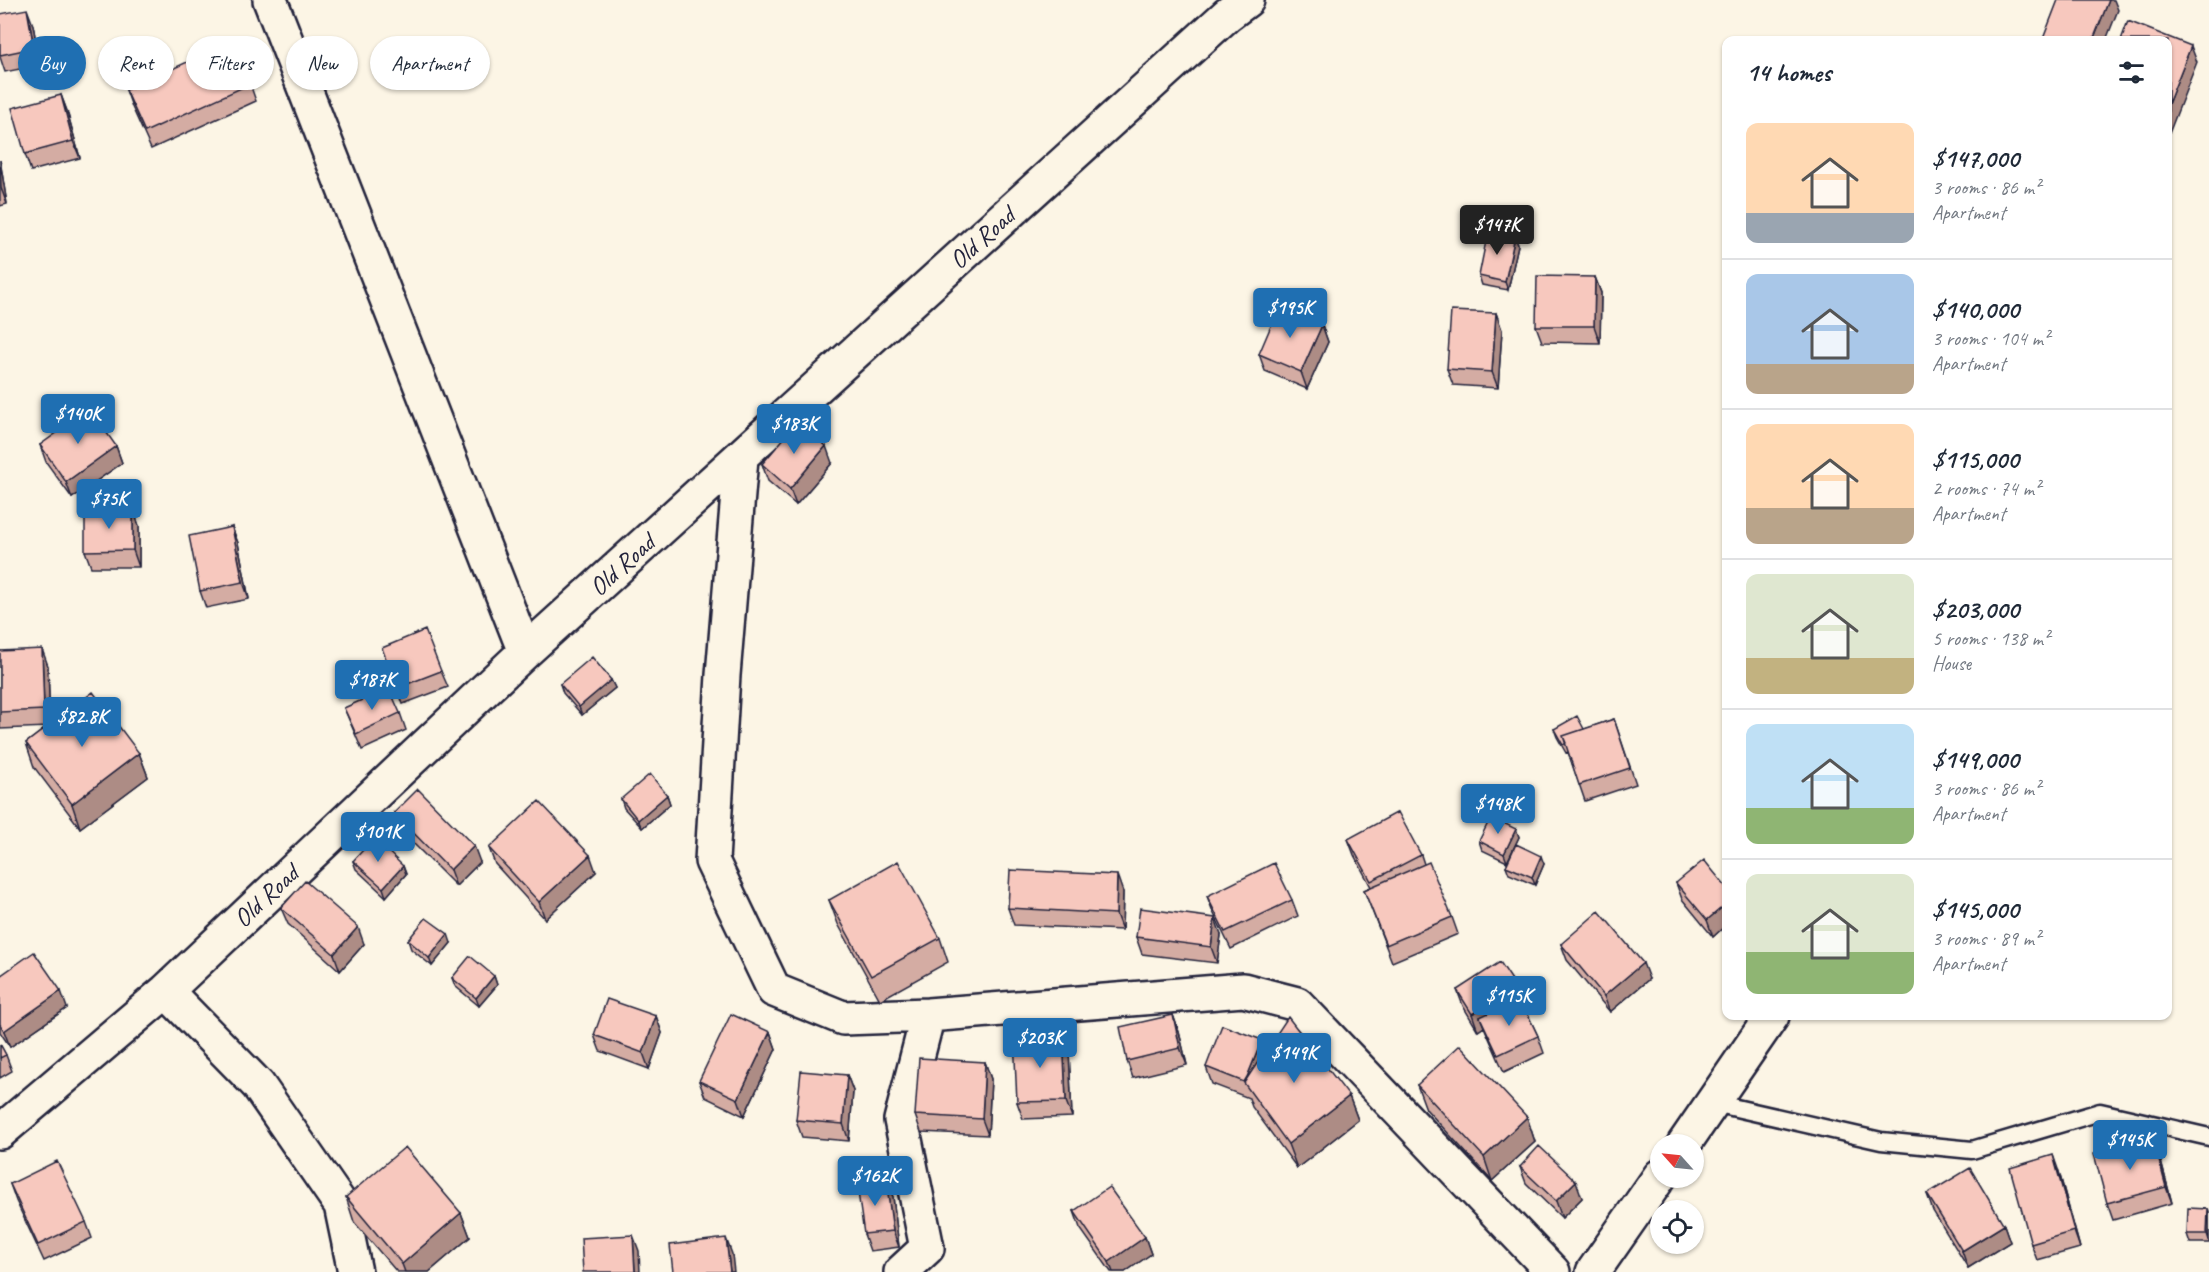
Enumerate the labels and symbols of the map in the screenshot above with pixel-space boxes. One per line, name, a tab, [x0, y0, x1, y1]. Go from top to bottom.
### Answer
street label: Old Road	[942, 197, 1025, 276]
pin: $147K	[1455, 205, 1539, 256]
pin: $195K	[1248, 288, 1332, 339]
pin: $140K	[36, 394, 120, 445]
pin: $183K	[752, 404, 836, 455]
pin: $75K	[73, 479, 145, 530]
street label: Old Road	[582, 524, 665, 603]
pin: $187K	[330, 660, 414, 711]
pin: $82.8K	[33, 697, 131, 748]
pin: $148K	[1456, 784, 1540, 835]
pin: $101K	[336, 812, 420, 863]
street label: Old Road	[226, 855, 308, 935]
pin: $115K	[1467, 976, 1551, 1027]
pin: $203K	[998, 1018, 1082, 1069]
pin: $149K	[1252, 1033, 1336, 1084]
pin: $145K	[2088, 1120, 2172, 1171]
north arrow	[1650, 1134, 1704, 1188]
pin: $162K	[833, 1156, 917, 1207]

